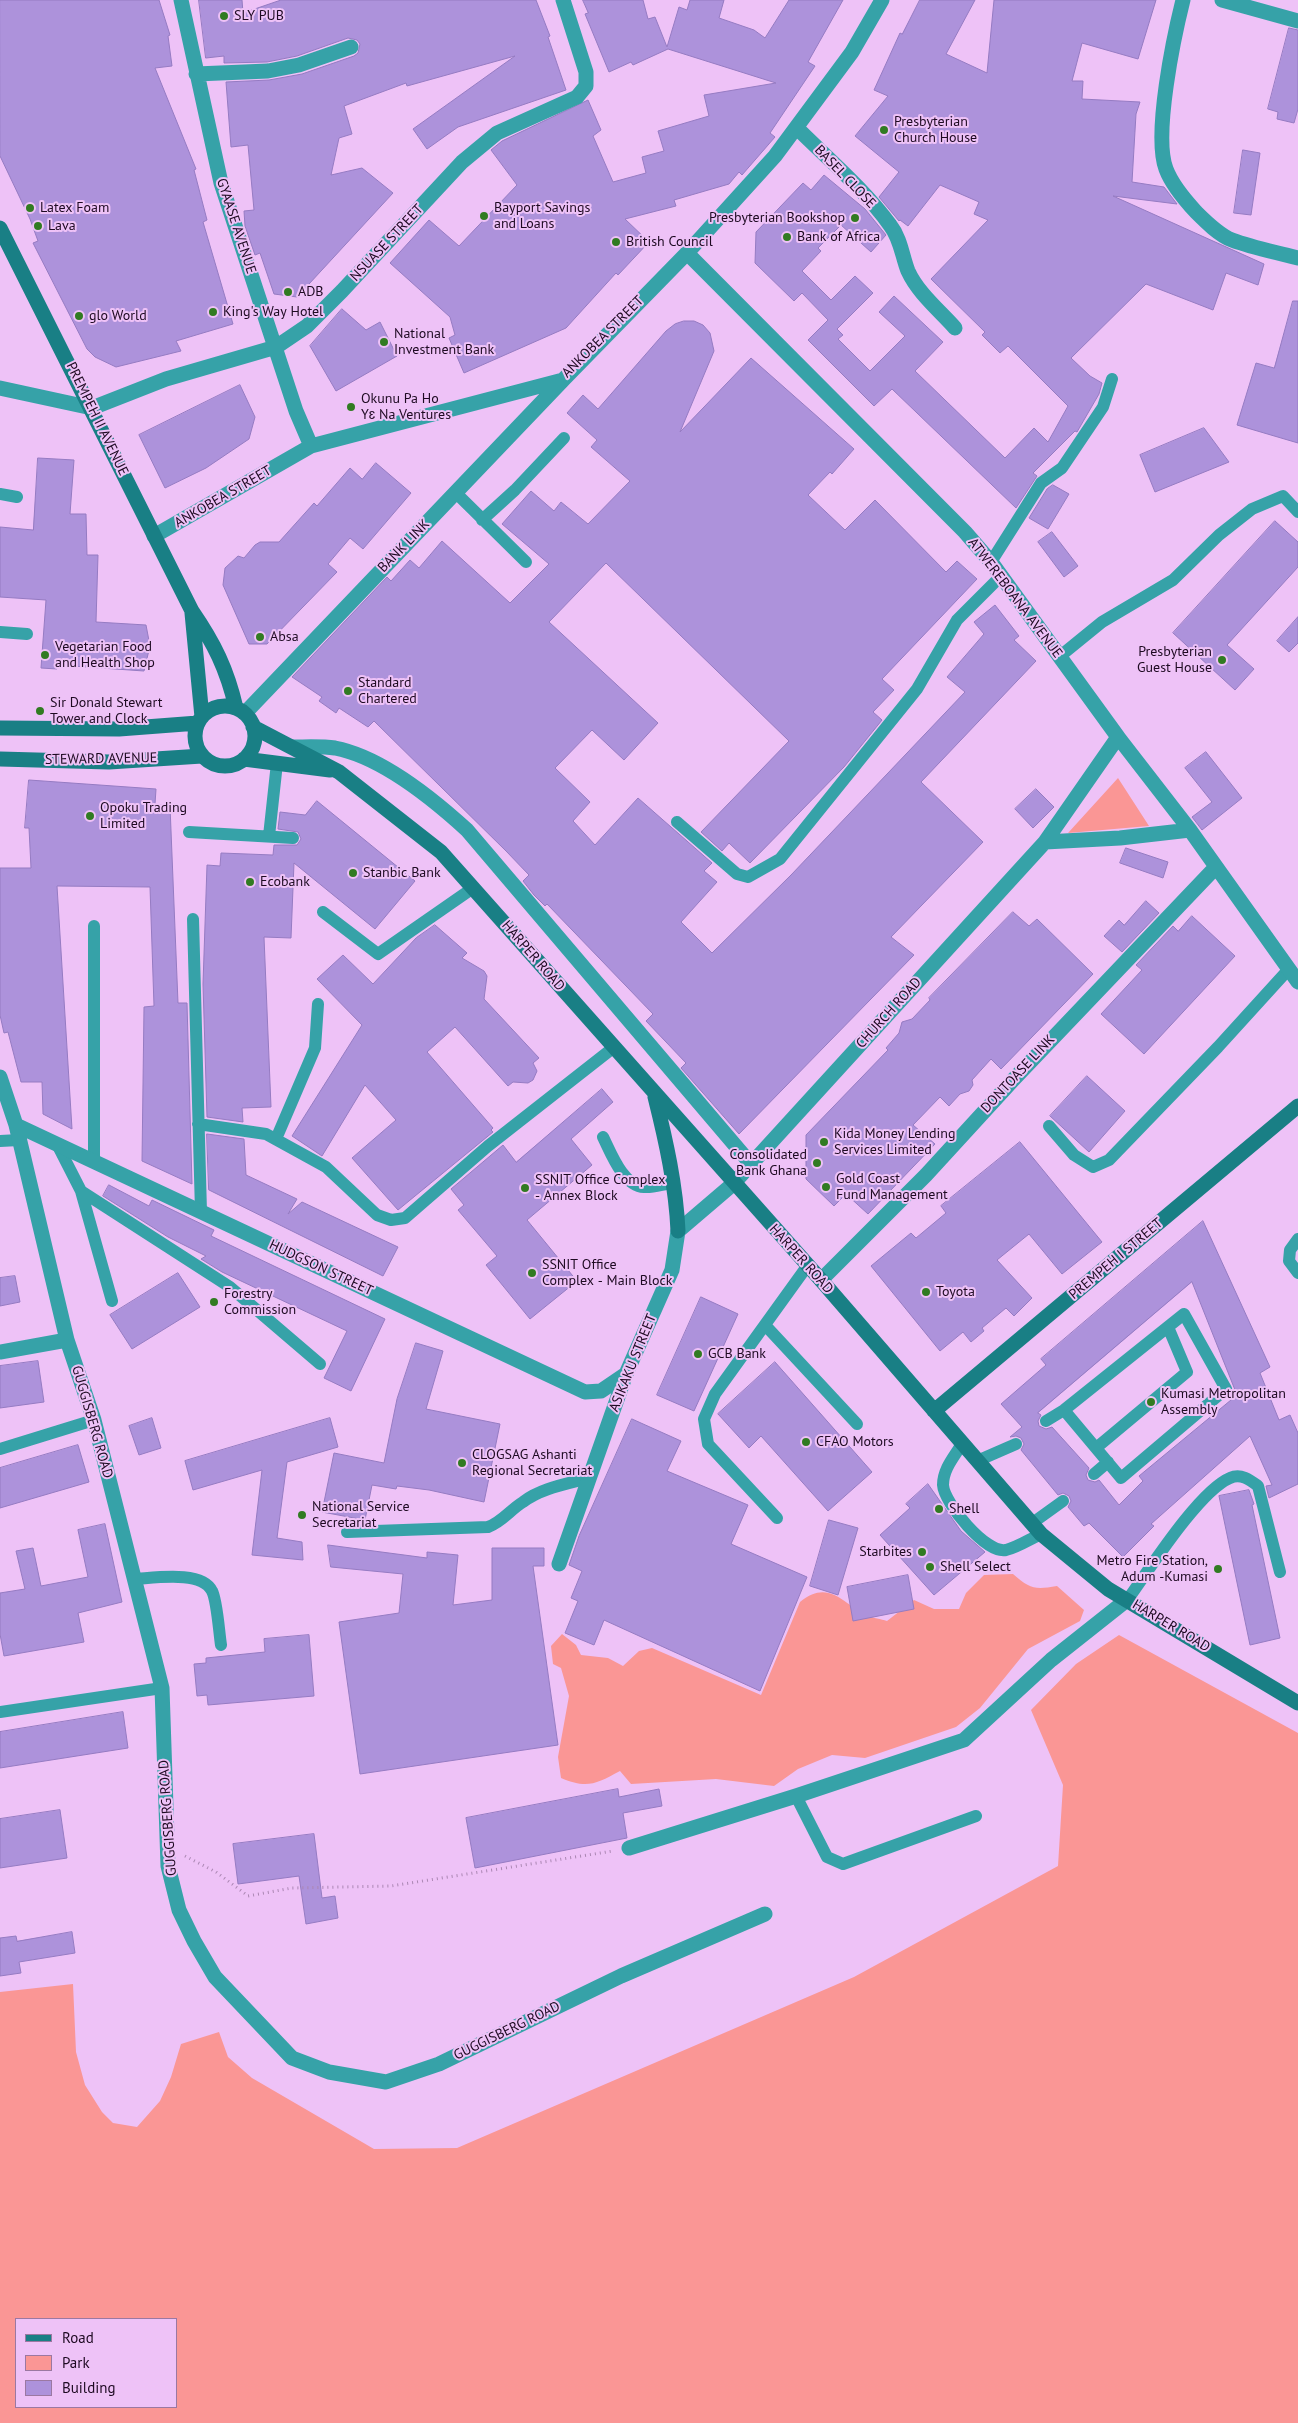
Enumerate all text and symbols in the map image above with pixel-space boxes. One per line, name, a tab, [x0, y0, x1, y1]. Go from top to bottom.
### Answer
place label: SLY PUB	[234, 8, 284, 24]
marker: SLY PUB	[218, 10, 230, 22]
place label: Presbyterian Church House	[894, 114, 977, 146]
marker: Presbyterian Church House	[878, 124, 890, 136]
street label: BASEL CLOSE	[811, 142, 879, 212]
street label: GYAASE AVENUE	[213, 176, 259, 276]
place label: Latex Foam	[40, 200, 109, 216]
place label: Bayport Savings and Loans	[494, 200, 590, 232]
street label: NSUASE STREET	[347, 201, 427, 285]
marker: Latex Foam	[24, 202, 36, 214]
marker: Bayport Savings and Loans	[478, 210, 490, 222]
place label: Presbyterian Bookshop	[709, 210, 845, 226]
marker: Presbyterian Bookshop	[849, 212, 861, 224]
place label: Lava	[48, 218, 76, 234]
marker: Lava	[32, 220, 44, 232]
place label: Bank of Africa	[797, 229, 880, 245]
marker: Bank of Africa	[781, 231, 793, 243]
place label: British Council	[626, 234, 713, 250]
marker: British Council	[610, 236, 622, 248]
place label: ADB	[298, 284, 324, 300]
marker: ADB	[282, 286, 294, 298]
street label: ANKOBEA STREET	[559, 293, 647, 381]
place label: King's Way Hotel	[223, 304, 323, 320]
marker: King's Way Hotel	[207, 306, 219, 318]
place label: glo World	[89, 308, 147, 324]
marker: glo World	[73, 310, 85, 322]
place label: National Investment Bank	[394, 326, 494, 358]
marker: National Investment Bank	[378, 336, 390, 348]
street label: PREMPEH II AVENUE	[62, 360, 132, 478]
place label: Okunu Pa Ho Yɛ Na Ventures	[361, 391, 451, 424]
marker: Okunu Pa Ho Yɛ Na Ventures	[345, 401, 357, 413]
street label: ANKOBEA STREET	[172, 462, 274, 532]
street label: BANK LINK	[375, 516, 433, 576]
street label: ATWEREBOANA AVENUE	[964, 535, 1066, 661]
place label: Absa	[270, 629, 299, 645]
marker: Absa	[254, 631, 266, 643]
place label: Vegetarian Food and Health Shop	[55, 639, 155, 672]
place label: Presbyterian Guest House	[1137, 644, 1212, 676]
marker: Vegetarian Food and Health Shop	[39, 649, 51, 661]
marker: Presbyterian Guest House	[1216, 654, 1228, 666]
place label: Standard Chartered	[358, 675, 417, 708]
marker: Standard Chartered	[342, 685, 354, 697]
place label: Sir Donald Stewart Tower and Clock	[50, 695, 162, 728]
marker: Sir Donald Stewart Tower and Clock	[34, 705, 46, 717]
street label: STEWARD AVENUE	[45, 750, 157, 768]
place label: Opoku Trading Limited	[100, 800, 187, 832]
marker: Opoku Trading Limited	[84, 810, 96, 822]
place label: Stanbic Bank	[363, 865, 441, 881]
marker: Stanbic Bank	[347, 867, 359, 879]
place label: Ecobank	[260, 874, 310, 890]
marker: Ecobank	[244, 876, 256, 888]
street label: HARPER ROAD	[498, 917, 568, 995]
street label: CHURCH ROAD	[853, 974, 925, 1052]
street label: DONTOASE LINK	[978, 1031, 1058, 1117]
place label: Kida Money Lending Services Limited	[834, 1126, 955, 1158]
marker: Kida Money Lending Services Limited	[818, 1136, 830, 1148]
place label: Consolidated Bank Ghana	[729, 1147, 807, 1180]
marker: Consolidated Bank Ghana	[811, 1157, 823, 1169]
place label: Gold Coast Fund Management	[836, 1171, 948, 1204]
place label: SSNIT Office Complex - Annex Block	[535, 1172, 665, 1204]
marker: Gold Coast Fund Management	[820, 1181, 832, 1193]
marker: SSNIT Office Complex - Annex Block	[519, 1182, 531, 1194]
street label: PREMPEH I STREET	[1066, 1215, 1166, 1303]
street label: HARPER ROAD	[765, 1221, 837, 1297]
street label: HUDGSON STREET	[266, 1237, 376, 1299]
place label: SSNIT Office Complex - Main Block	[542, 1257, 673, 1290]
marker: SSNIT Office Complex - Main Block	[526, 1267, 538, 1279]
place label: Toyota	[936, 1284, 975, 1300]
place label: Forestry Commission	[224, 1286, 296, 1318]
marker: Toyota	[920, 1286, 932, 1298]
marker: Forestry Commission	[208, 1296, 220, 1308]
street label: ASIKAKU STREET	[606, 1312, 660, 1414]
place label: GCB Bank	[708, 1346, 766, 1362]
marker: GCB Bank	[692, 1348, 704, 1360]
street label: GUGGISBERG ROAD	[68, 1364, 116, 1480]
place label: Kumasi Metropolitan Assembly	[1161, 1386, 1286, 1418]
marker: Kumasi Metropolitan Assembly	[1145, 1396, 1157, 1408]
place label: CFAO Motors	[816, 1434, 894, 1450]
marker: CFAO Motors	[800, 1436, 812, 1448]
place label: CLOGSAG Ashanti Regional Secretariat	[472, 1447, 592, 1480]
marker: CLOGSAG Ashanti Regional Secretariat	[456, 1457, 468, 1469]
place label: National Service Secretariat	[312, 1499, 410, 1531]
place label: Shell	[949, 1501, 979, 1517]
marker: Shell	[933, 1503, 945, 1515]
marker: National Service Secretariat	[296, 1509, 308, 1521]
place label: Starbites	[859, 1544, 912, 1560]
marker: Starbites	[916, 1546, 928, 1558]
place label: Metro Fire Station, Adum -Kumasi	[1097, 1553, 1208, 1585]
place label: Shell Select	[940, 1559, 1011, 1575]
marker: Shell Select	[924, 1561, 936, 1573]
marker: Metro Fire Station, Adum -Kumasi	[1212, 1563, 1224, 1575]
street label: HARPER ROAD	[1129, 1596, 1213, 1656]
street label: GUGGISBERG ROAD	[156, 1759, 180, 1877]
street label: GUGGISBERG ROAD	[451, 1998, 563, 2064]
legend	[15, 2318, 178, 2408]
text: Road	[62, 2328, 94, 2347]
text: Park	[62, 2353, 90, 2372]
text: Building	[62, 2378, 116, 2397]

